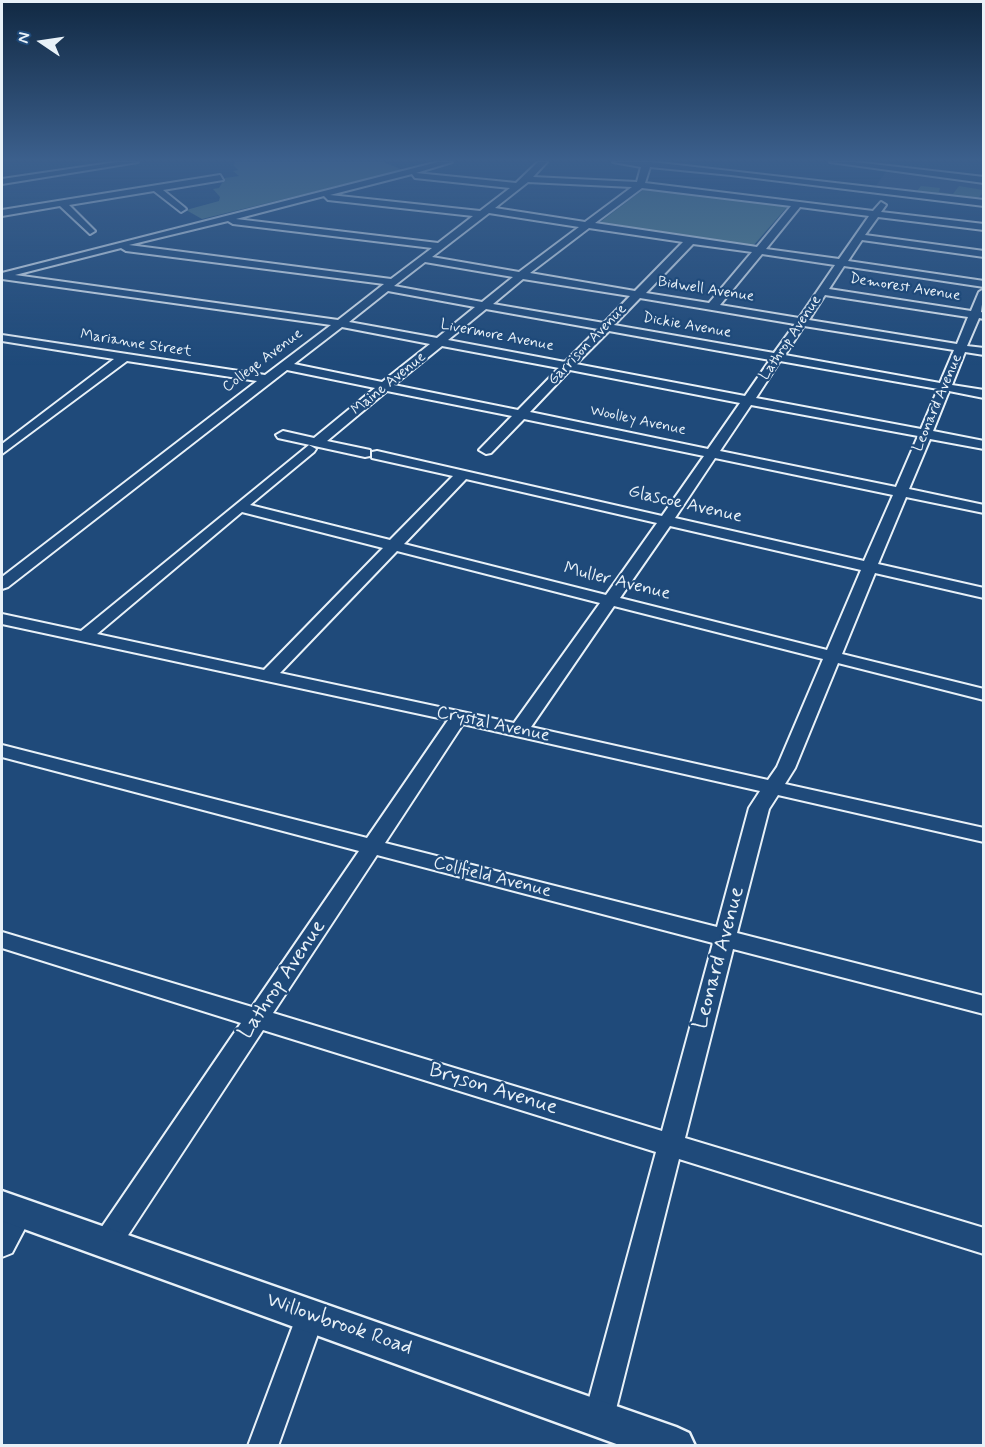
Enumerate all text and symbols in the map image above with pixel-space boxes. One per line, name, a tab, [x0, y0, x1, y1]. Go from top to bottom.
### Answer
north arrow	[12, 12, 72, 72]
text: N	[13, 30, 35, 45]
street label: Demorest Avenue	[848, 270, 962, 306]
street label: Bidwell Avenue	[656, 273, 756, 307]
street label: Lathrop Avenue	[756, 292, 826, 384]
street label: Garrison Avenue	[545, 301, 631, 389]
street label: Dickie Avenue	[641, 309, 733, 343]
street label: Livermore Avenue	[439, 316, 555, 356]
street label: College Avenue	[219, 325, 307, 397]
street label: Marianne Street	[79, 326, 193, 362]
street label: Maine Avenue	[348, 348, 430, 420]
street label: Leonard Avenue	[909, 351, 967, 455]
street label: Woolley Avenue	[588, 402, 688, 440]
street label: Glascoe Avenue	[626, 481, 744, 529]
street label: Muller Avenue	[561, 558, 673, 606]
street label: Crystal Avenue	[434, 702, 552, 748]
street label: Collfield Avenue	[431, 853, 553, 903]
street label: Leonard Avenue	[689, 884, 751, 1032]
street label: Lathrop Avenue	[234, 916, 332, 1044]
street label: Bryson Avenue	[426, 1058, 560, 1122]
street label: Willowbrook Road	[263, 1288, 415, 1362]

